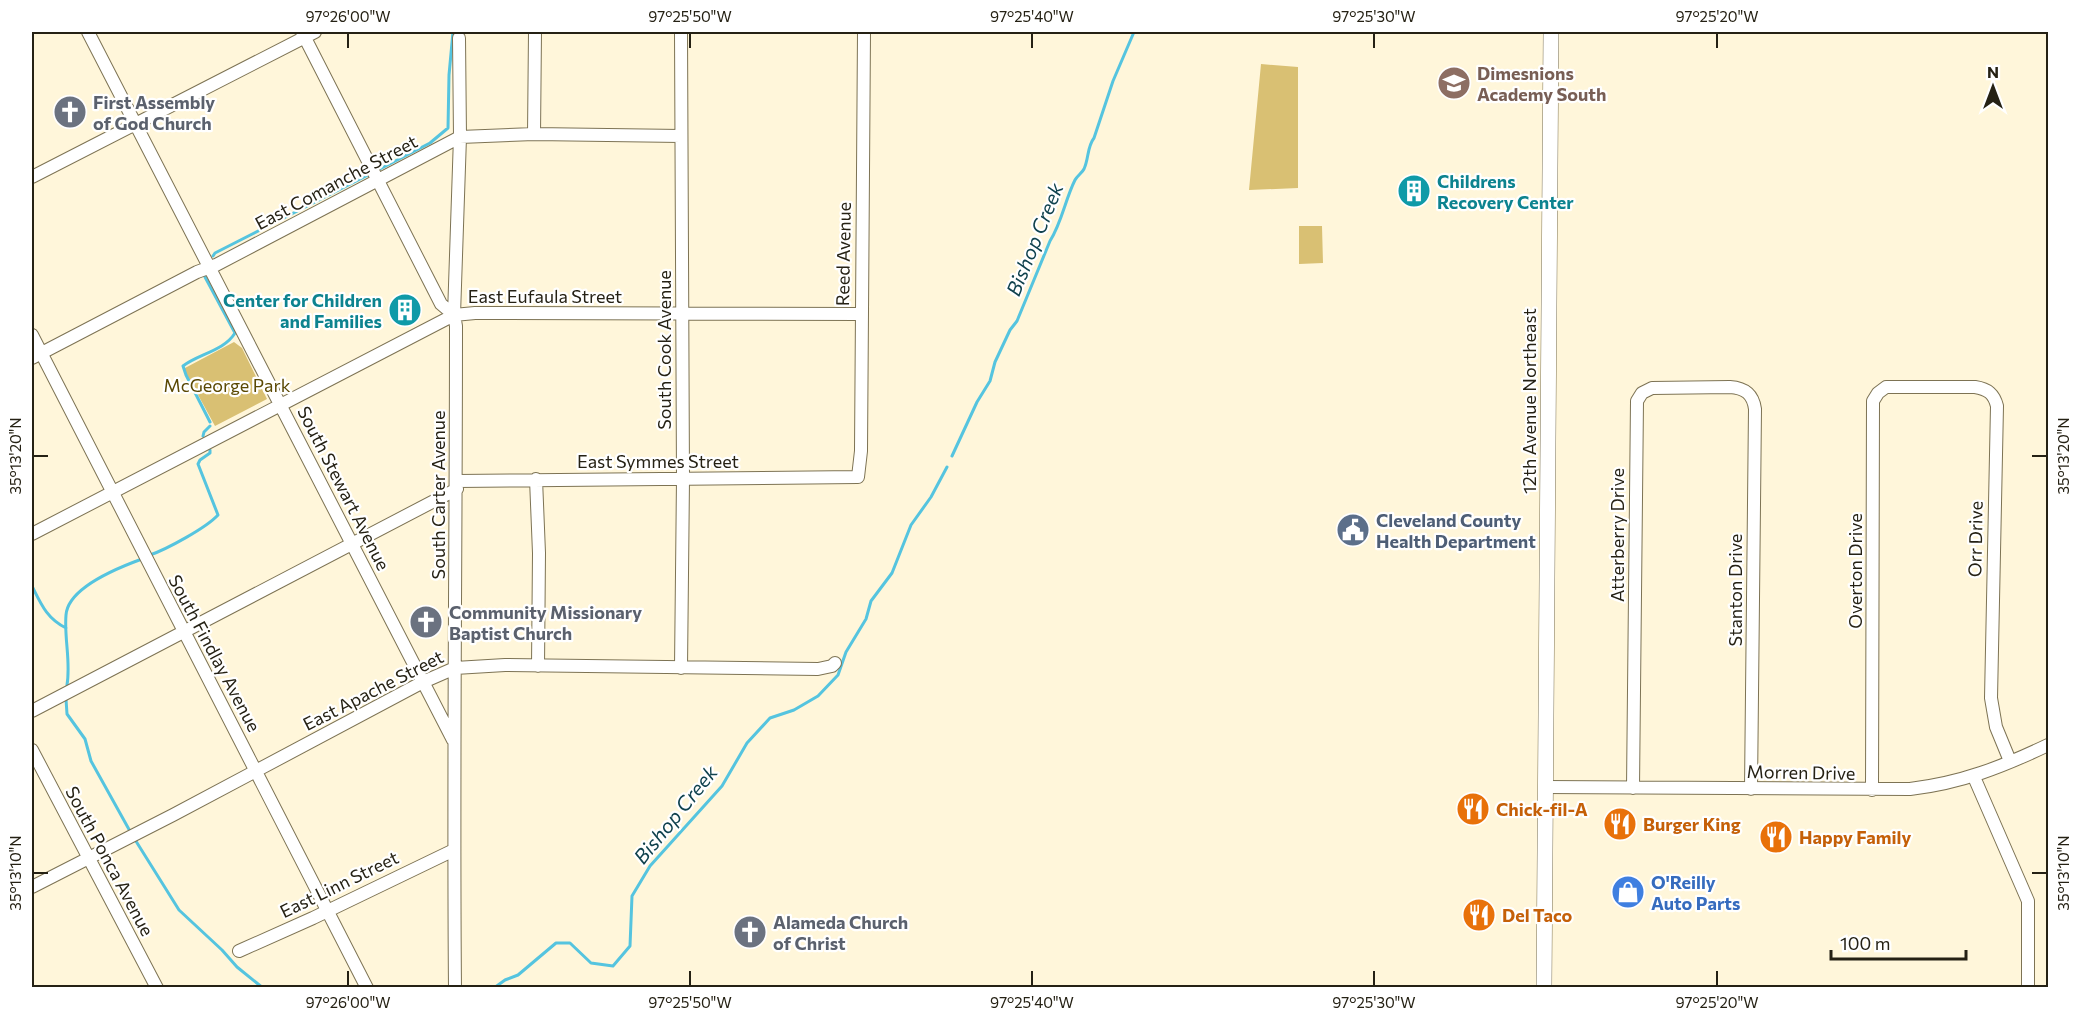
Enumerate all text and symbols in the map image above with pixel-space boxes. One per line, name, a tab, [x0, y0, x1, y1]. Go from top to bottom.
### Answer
text: 97°26'00"W	[306, 7, 391, 25]
text: 97°25'50"W	[648, 7, 732, 25]
text: 97°25'40"W	[990, 7, 1074, 25]
text: 97°25'30"W	[1332, 7, 1416, 25]
text: 97°25'20"W	[1675, 7, 1759, 25]
north arrow	[1963, 57, 2023, 117]
place label: Dimesnions Academy South	[1477, 62, 1606, 105]
text: N	[1987, 62, 1999, 81]
school or university icon: Dimesnions Academy South	[1436, 65, 1472, 101]
place label: First Assembly of God Church	[93, 91, 215, 134]
church icon: First Assembly of God Church	[52, 94, 88, 130]
street label: East Comanche Street	[251, 130, 421, 234]
place label: Childrens Recovery Center	[1437, 170, 1574, 213]
building icon: Childrens Recovery Center	[1396, 173, 1432, 209]
water label: Bishop Creek	[1000, 178, 1068, 299]
street label: Reed Avenue	[831, 202, 855, 306]
street label: South Cook Avenue	[653, 270, 675, 430]
street label: East Eufaula Street	[468, 285, 622, 307]
place label: Center for Children and Families	[223, 289, 382, 332]
building icon: Center for Children and Families	[387, 292, 423, 328]
street label: 12th Avenue Northeast	[1518, 308, 1540, 494]
park label: McGeorge Park	[164, 374, 291, 396]
street label: South Stewart Avenue	[293, 402, 395, 574]
street label: South Carter Avenue	[427, 411, 449, 579]
text: 35°13'20"N	[6, 417, 24, 495]
text: 35°13'20"N	[2054, 417, 2072, 495]
street label: East Symmes Street	[577, 450, 739, 472]
street label: Atterberry Drive	[1606, 468, 1628, 602]
street label: Orr Drive	[1963, 501, 1987, 577]
place label: Cleveland County Health Department	[1376, 509, 1536, 552]
public building icon: Cleveland County Health Department	[1335, 512, 1371, 548]
street label: Overton Drive	[1844, 513, 1866, 629]
street label: Stanton Drive	[1724, 534, 1746, 646]
street label: South Findlay Avenue	[164, 571, 266, 735]
place label: Community Missionary Baptist Church	[449, 601, 642, 644]
church icon: Community Missionary Baptist Church	[408, 604, 444, 640]
street label: East Apache Street	[299, 645, 447, 735]
water label: Bishop Creek	[628, 759, 723, 868]
street label: Morren Drive	[1746, 760, 1856, 784]
street label: South Ponca Avenue	[61, 782, 159, 940]
restaurant icon: Chick-fil-A	[1455, 791, 1491, 827]
place label: Chick-fil-A	[1496, 798, 1588, 820]
restaurant icon: Burger King	[1602, 806, 1638, 842]
place label: Burger King	[1643, 813, 1741, 835]
restaurant icon: Happy Family	[1758, 819, 1794, 855]
place label: Happy Family	[1799, 826, 1911, 848]
text: 35°13'10"N	[6, 835, 24, 911]
text: 35°13'10"N	[2054, 835, 2072, 911]
street label: East Linn Street	[276, 846, 402, 922]
place label: O'Reilly Auto Parts	[1651, 871, 1740, 914]
shop icon: O'Reilly Auto Parts	[1610, 874, 1646, 910]
restaurant icon: Del Taco	[1461, 897, 1497, 933]
place label: Del Taco	[1502, 904, 1573, 926]
place label: Alameda Church of Christ	[773, 911, 908, 954]
church icon: Alameda Church of Christ	[732, 914, 768, 950]
scale bar	[1831, 923, 1966, 961]
text: 100 m	[1840, 932, 1890, 954]
text: 97°26'00"W	[306, 993, 391, 1011]
text: 97°25'50"W	[648, 993, 732, 1011]
text: 97°25'40"W	[990, 993, 1074, 1011]
text: 97°25'30"W	[1332, 993, 1416, 1011]
text: 97°25'20"W	[1675, 993, 1759, 1011]

